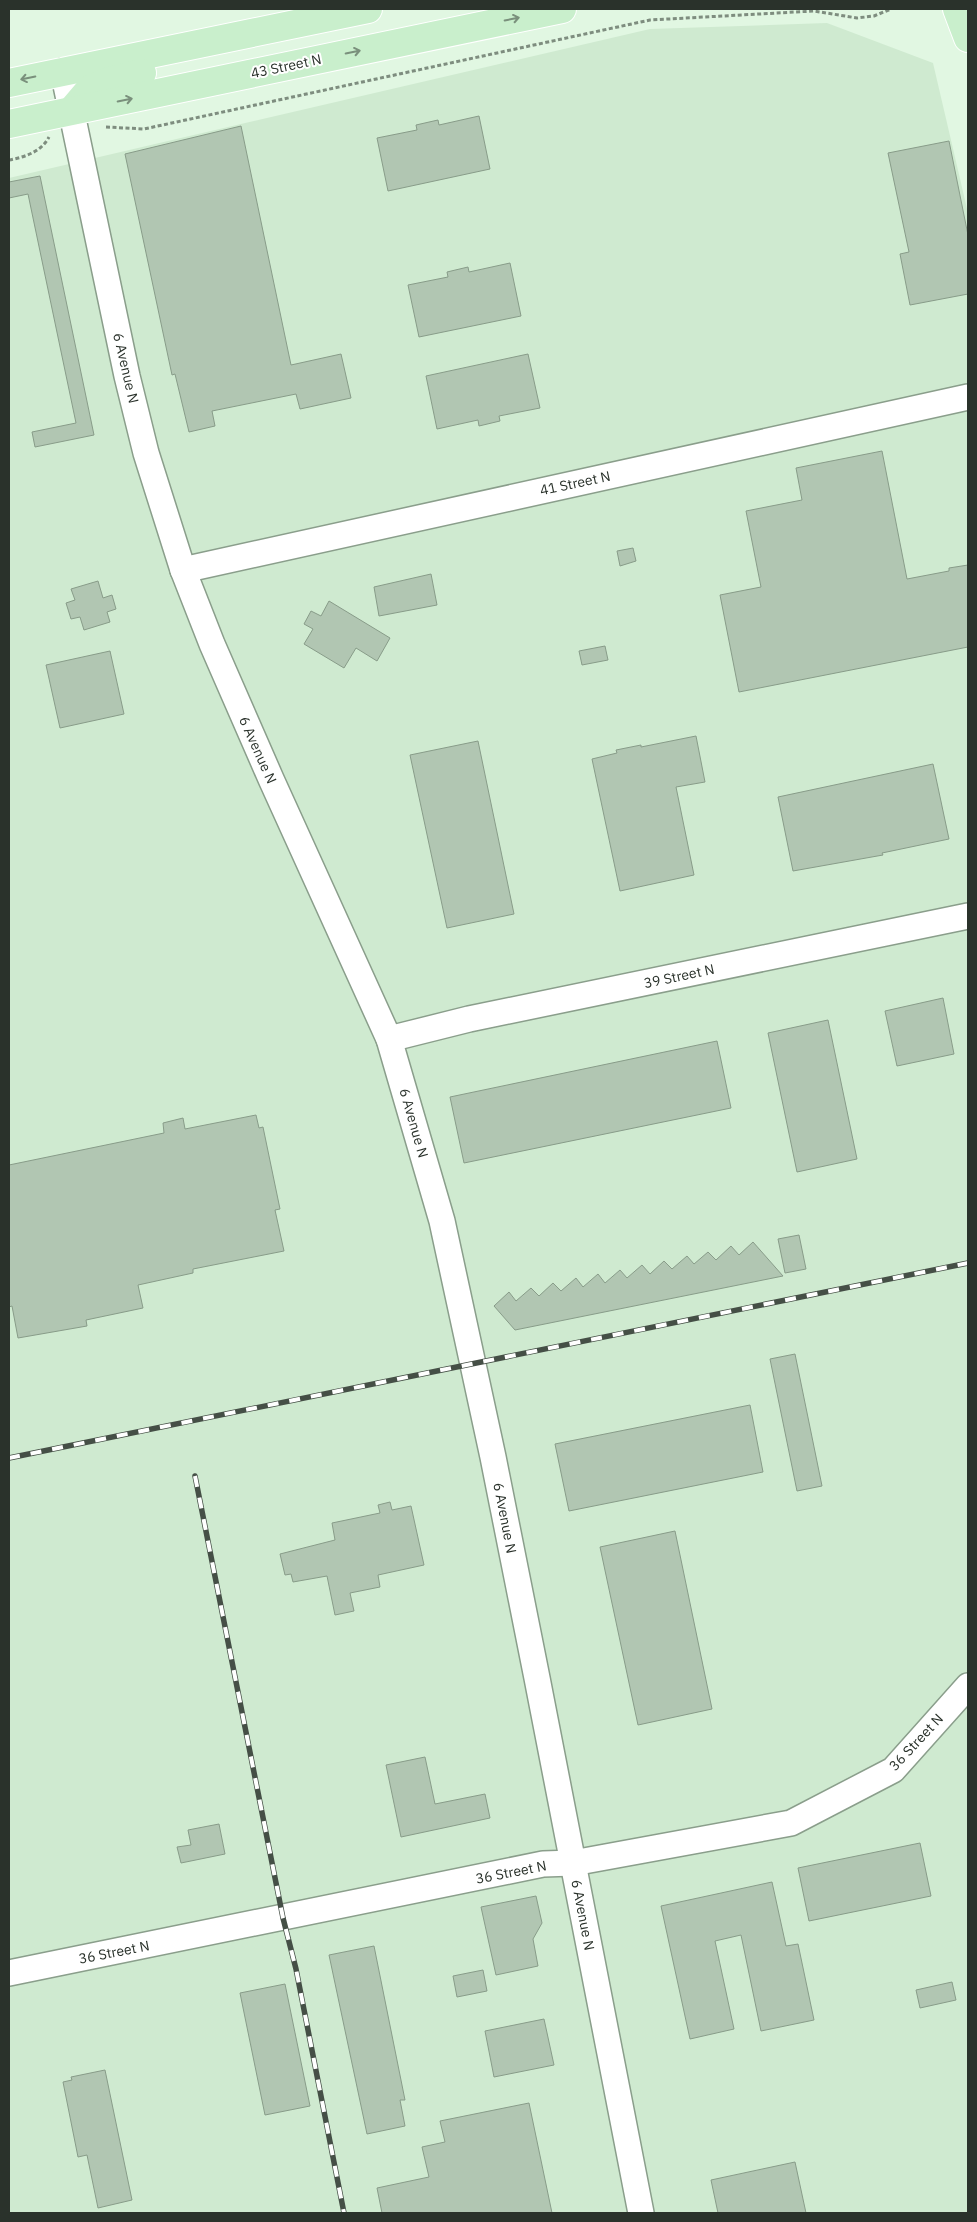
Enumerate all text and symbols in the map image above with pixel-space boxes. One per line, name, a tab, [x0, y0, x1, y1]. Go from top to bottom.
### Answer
one-way arrow	[503, 14, 519, 23]
one-way arrow	[344, 47, 360, 57]
street label: 43 Street N	[249, 50, 323, 82]
one-way arrow	[21, 74, 37, 84]
one-way arrow	[117, 94, 133, 104]
street label: 6 Avenue N	[109, 331, 143, 405]
street label: 41 Street N	[538, 467, 612, 499]
street label: 6 Avenue N	[235, 714, 281, 786]
street label: 39 Street N	[642, 960, 716, 992]
street label: 6 Avenue N	[395, 1086, 433, 1160]
street label: 6 Avenue N	[489, 1481, 521, 1555]
street label: 36 Street N	[885, 1710, 947, 1774]
street label: 36 Street N	[474, 1856, 548, 1888]
street label: 6 Avenue N	[567, 1878, 599, 1952]
street label: 36 Street N	[77, 1936, 151, 1968]

